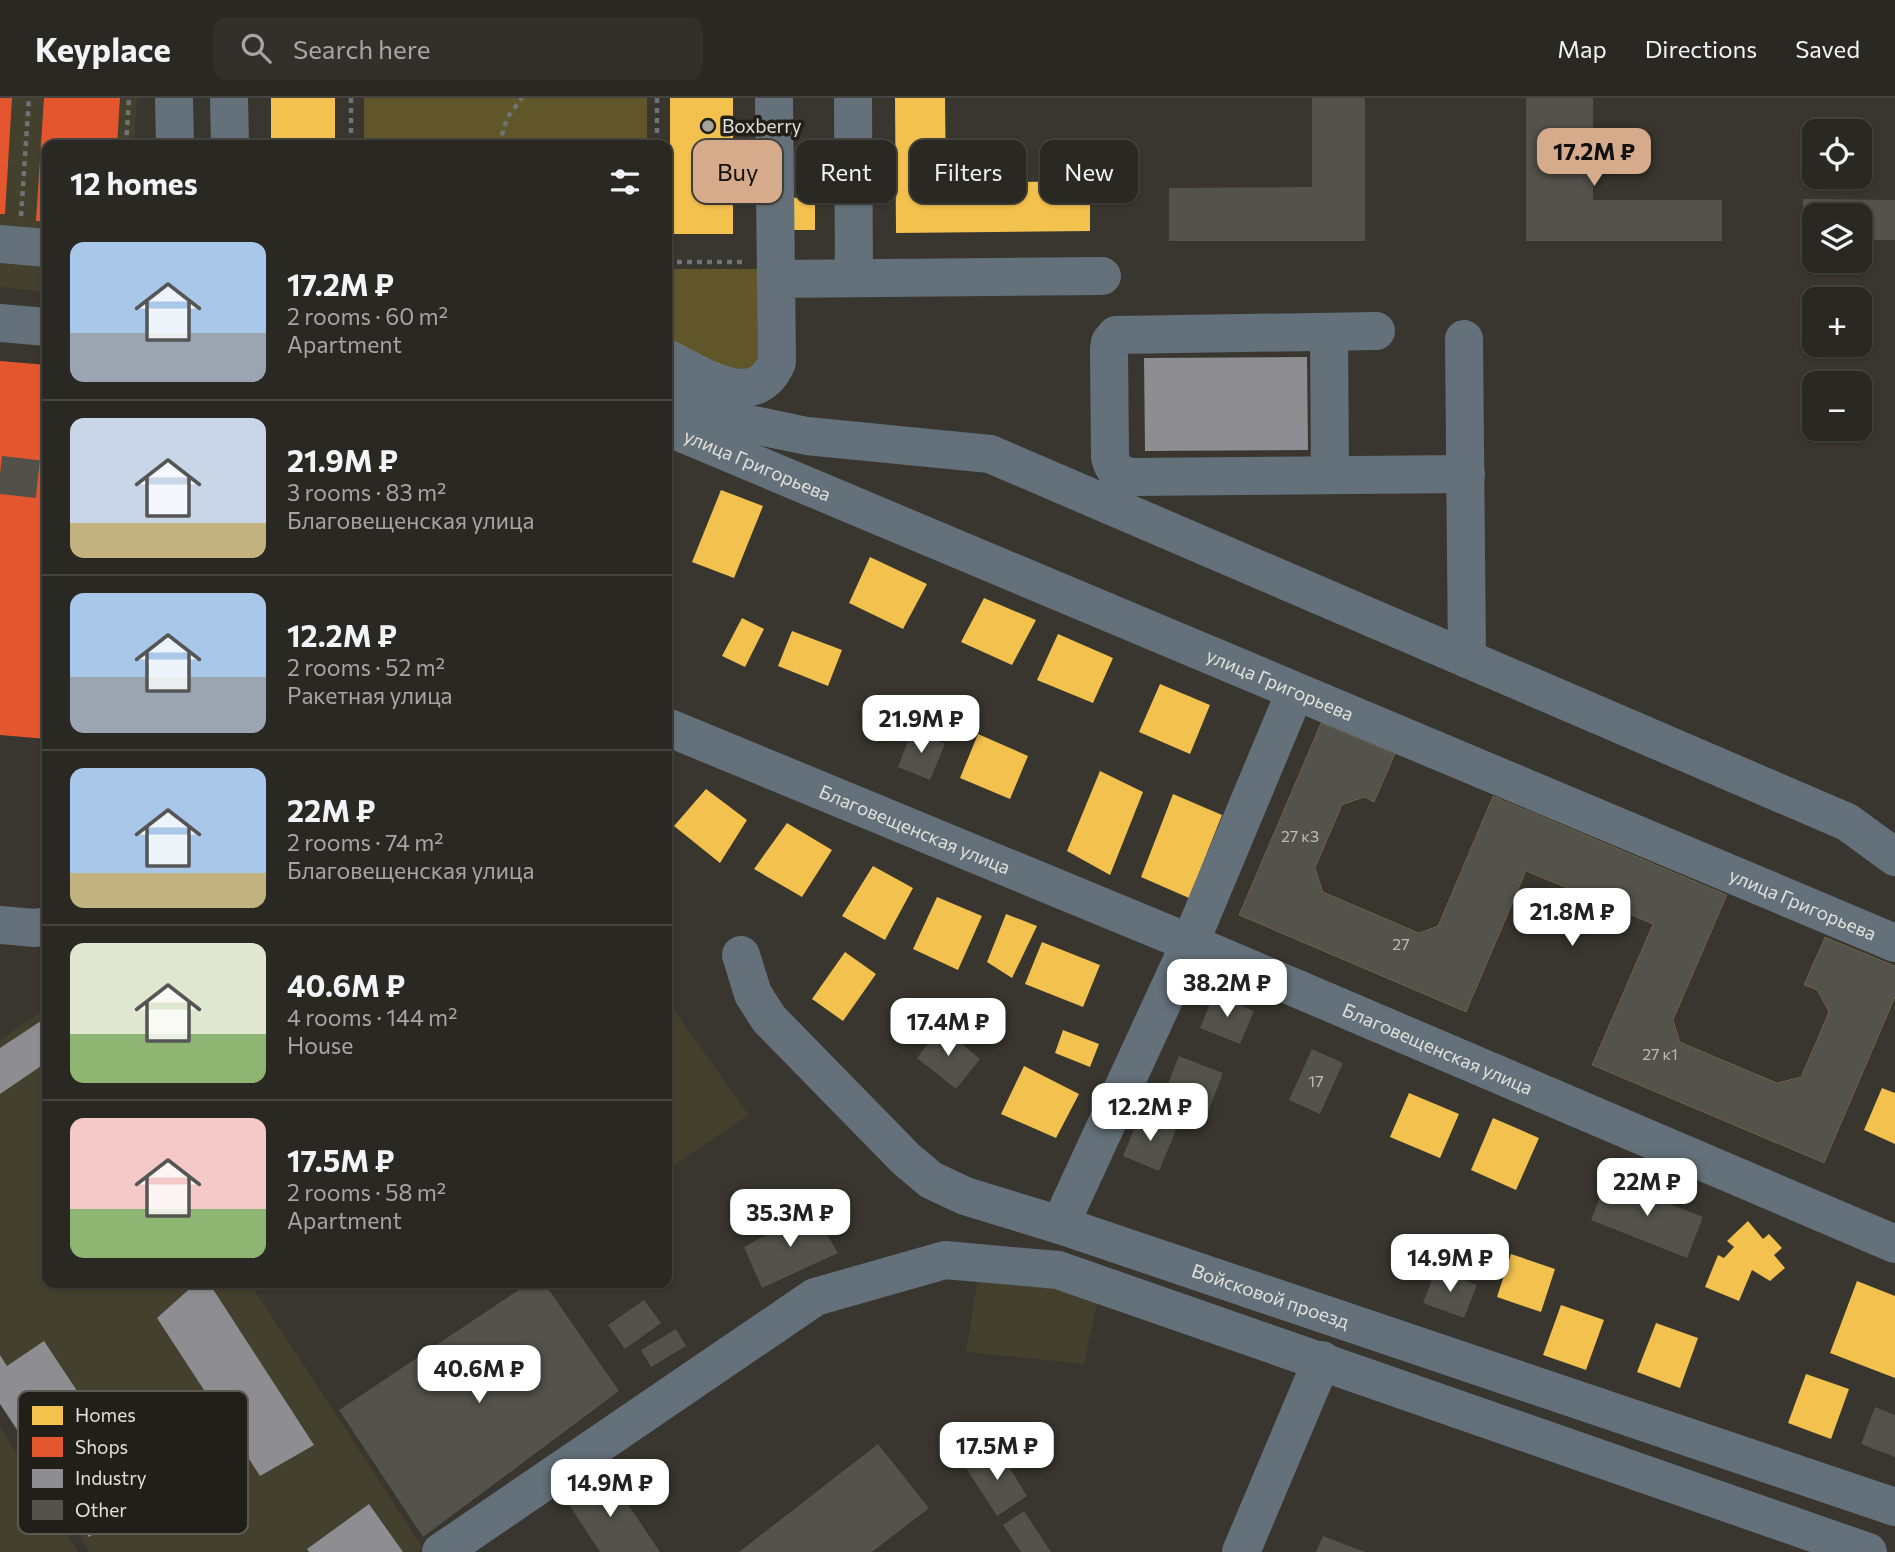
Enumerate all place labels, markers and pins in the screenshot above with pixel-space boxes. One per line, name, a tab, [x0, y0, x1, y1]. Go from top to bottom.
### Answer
place label: Boxberry	[722, 114, 802, 137]
marker: Boxberry	[700, 118, 716, 134]
pin: 17.2M ₽	[1529, 129, 1659, 188]
pin: 21.9M ₽	[856, 696, 986, 755]
pin: 21.8M ₽	[1507, 888, 1637, 948]
pin: 38.2M ₽	[1162, 960, 1292, 1019]
pin: 17.4M ₽	[883, 998, 1013, 1058]
pin: 12.2M ₽	[1085, 1084, 1215, 1143]
pin: 22M ₽	[1598, 1158, 1696, 1218]
pin: 35.3M ₽	[725, 1190, 855, 1249]
pin: 14.9M ₽	[1385, 1234, 1515, 1294]
pin: 40.6M ₽	[414, 1346, 544, 1405]
pin: 17.5M ₽	[932, 1422, 1062, 1482]
pin: 14.9M ₽	[545, 1460, 675, 1519]

